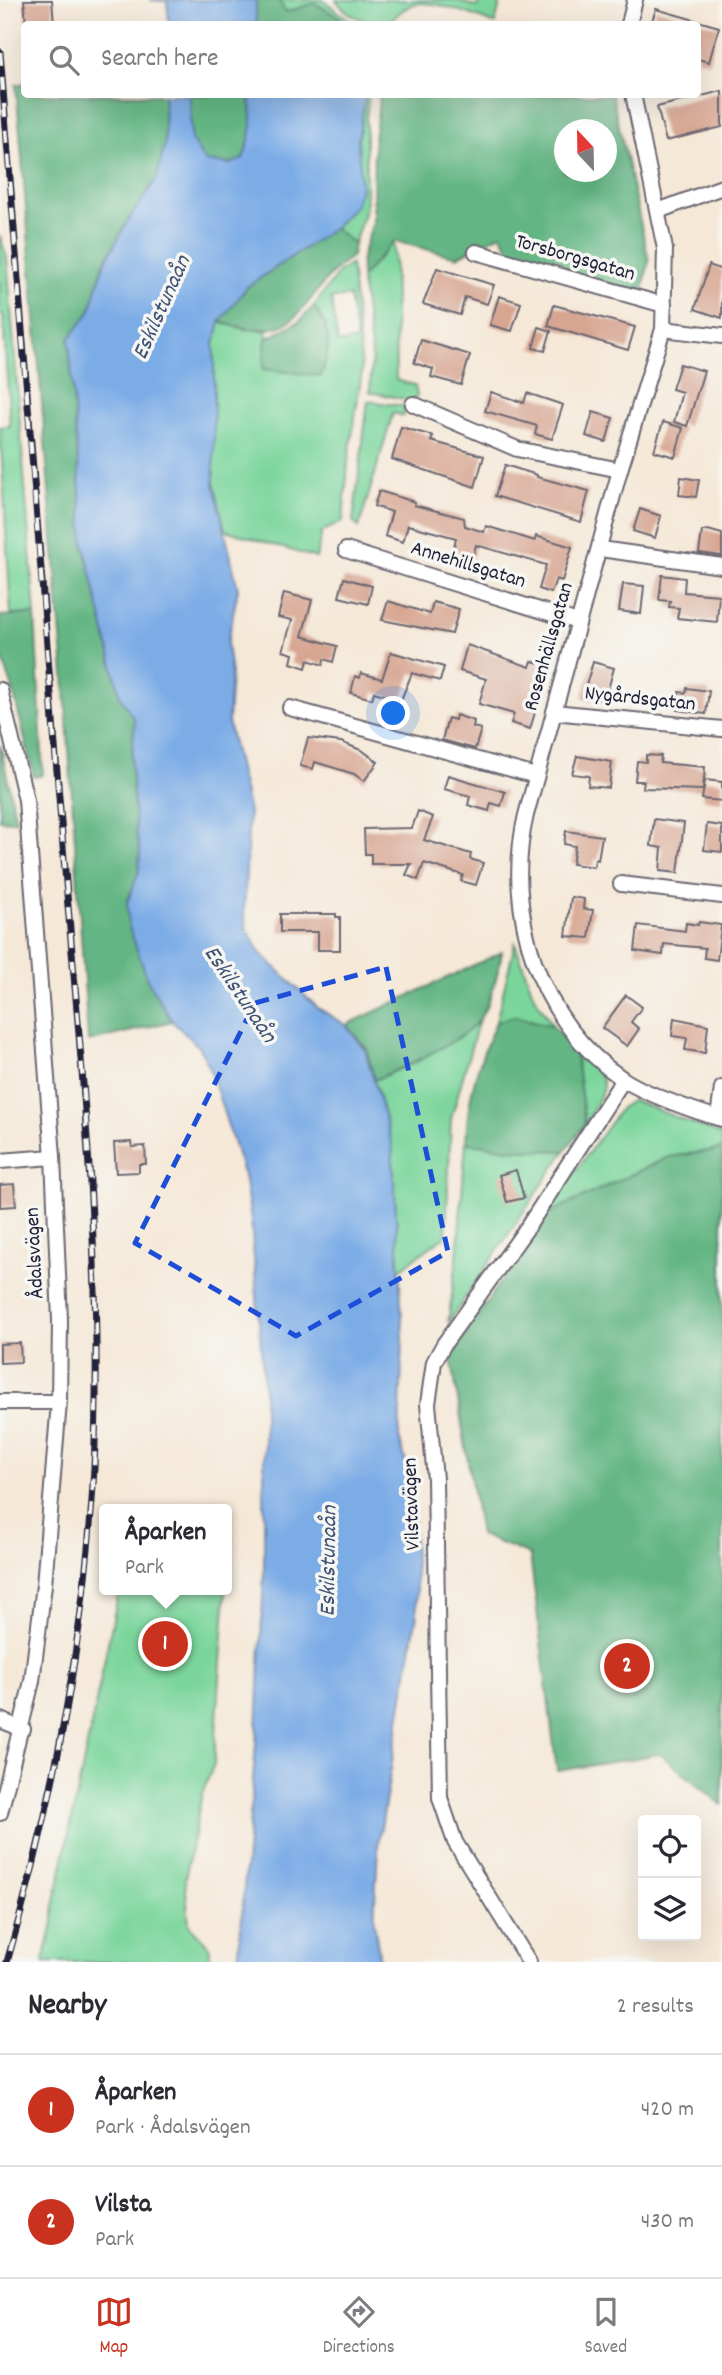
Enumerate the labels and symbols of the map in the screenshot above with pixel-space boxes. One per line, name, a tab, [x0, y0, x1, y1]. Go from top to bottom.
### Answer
north arrow	[554, 119, 617, 182]
street label: Torsborgsgatan	[512, 228, 638, 290]
water label: Eskilstunaån	[125, 249, 201, 365]
street label: Annehillsgatan	[407, 534, 529, 598]
street label: Rosenhällsgatan	[517, 579, 583, 715]
street label: Nygårdsgatan	[583, 679, 697, 721]
your location	[376, 696, 410, 730]
water label: Eskilstunaån	[194, 940, 284, 1051]
street label: Ådalsvägen	[19, 1206, 53, 1300]
street label: Vilstavägen	[396, 1457, 430, 1551]
water label: Eskilstunaån	[313, 1504, 347, 1617]
pin: 1	[142, 1618, 188, 1670]
pin: 2	[604, 1640, 650, 1692]

